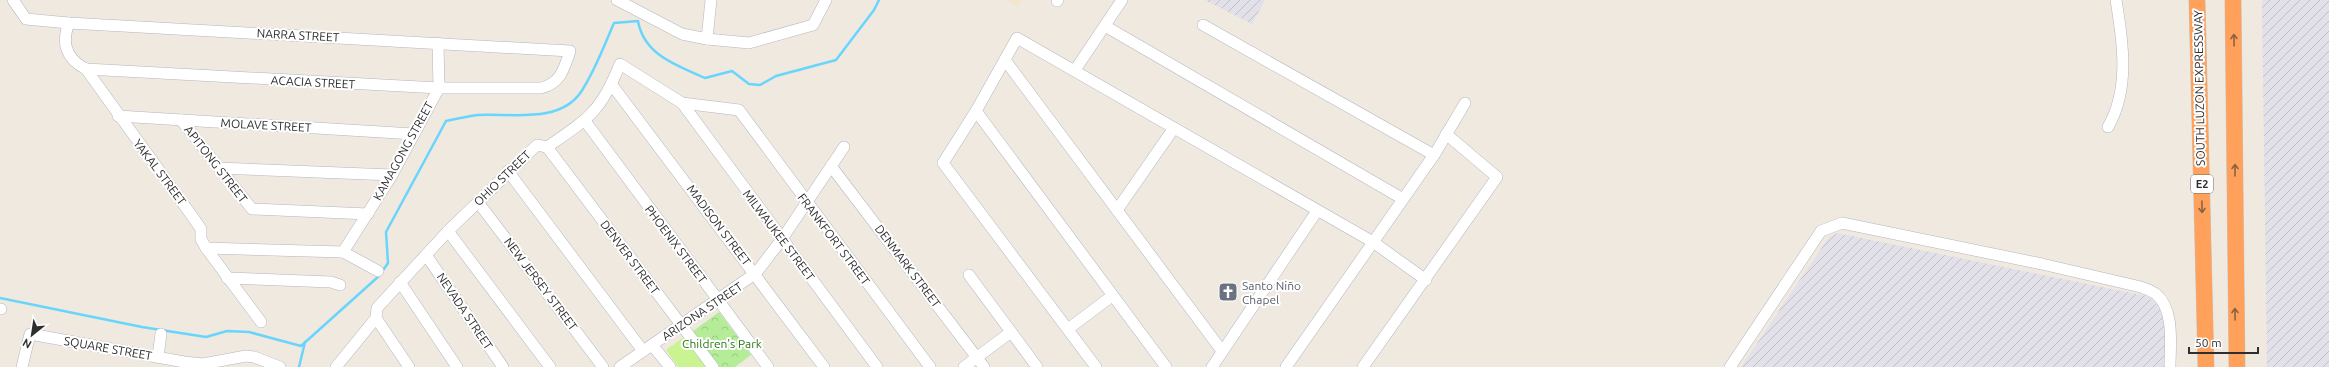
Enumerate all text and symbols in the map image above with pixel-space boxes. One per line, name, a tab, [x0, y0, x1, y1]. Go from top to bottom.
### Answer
street label: SOUTH LUZON EXPRESSWAY	[2191, 10, 2207, 166]
street label: NARRA STREET	[256, 26, 340, 44]
one-way arrow	[2230, 34, 2238, 47]
street label: ACACIA STREET	[270, 73, 356, 91]
street label: KAMAGONG STREET	[370, 99, 436, 203]
street label: MOLAVE STREET	[220, 116, 312, 134]
street label: APITONG STREET	[182, 123, 250, 205]
street label: YAKAL STREET	[131, 137, 189, 208]
street label: OHIO STREET	[471, 148, 533, 208]
one-way arrow	[2231, 164, 2238, 177]
road number: E2	[2191, 175, 2213, 193]
street label: MADISON STREET	[685, 182, 754, 268]
street label: MILWAUKEE STREET	[741, 187, 818, 283]
street label: FRANKFORT STREET	[795, 191, 873, 287]
one-way arrow	[2198, 200, 2206, 213]
street label: PHOENIX STREET	[643, 203, 710, 286]
street label: DENVER STREET	[598, 218, 662, 297]
street label: DENMARK STREET	[873, 222, 944, 310]
street label: NEW JERSEY STREET	[502, 235, 580, 333]
street label: NEVADA STREET	[435, 270, 496, 352]
street label: ARIZONA STREET	[659, 279, 745, 343]
place label: Santo Niño Chapel	[1242, 279, 1301, 306]
church icon: Santo Niño Chapel	[1217, 281, 1239, 303]
one-way arrow	[2231, 308, 2239, 321]
north arrow	[12, 315, 52, 355]
scale bar	[2189, 329, 2258, 355]
street label: SQUARE STREET	[63, 334, 153, 362]
text: N	[20, 336, 34, 351]
text: 50 m	[2195, 336, 2222, 349]
park label: Children's Park	[682, 337, 762, 350]

